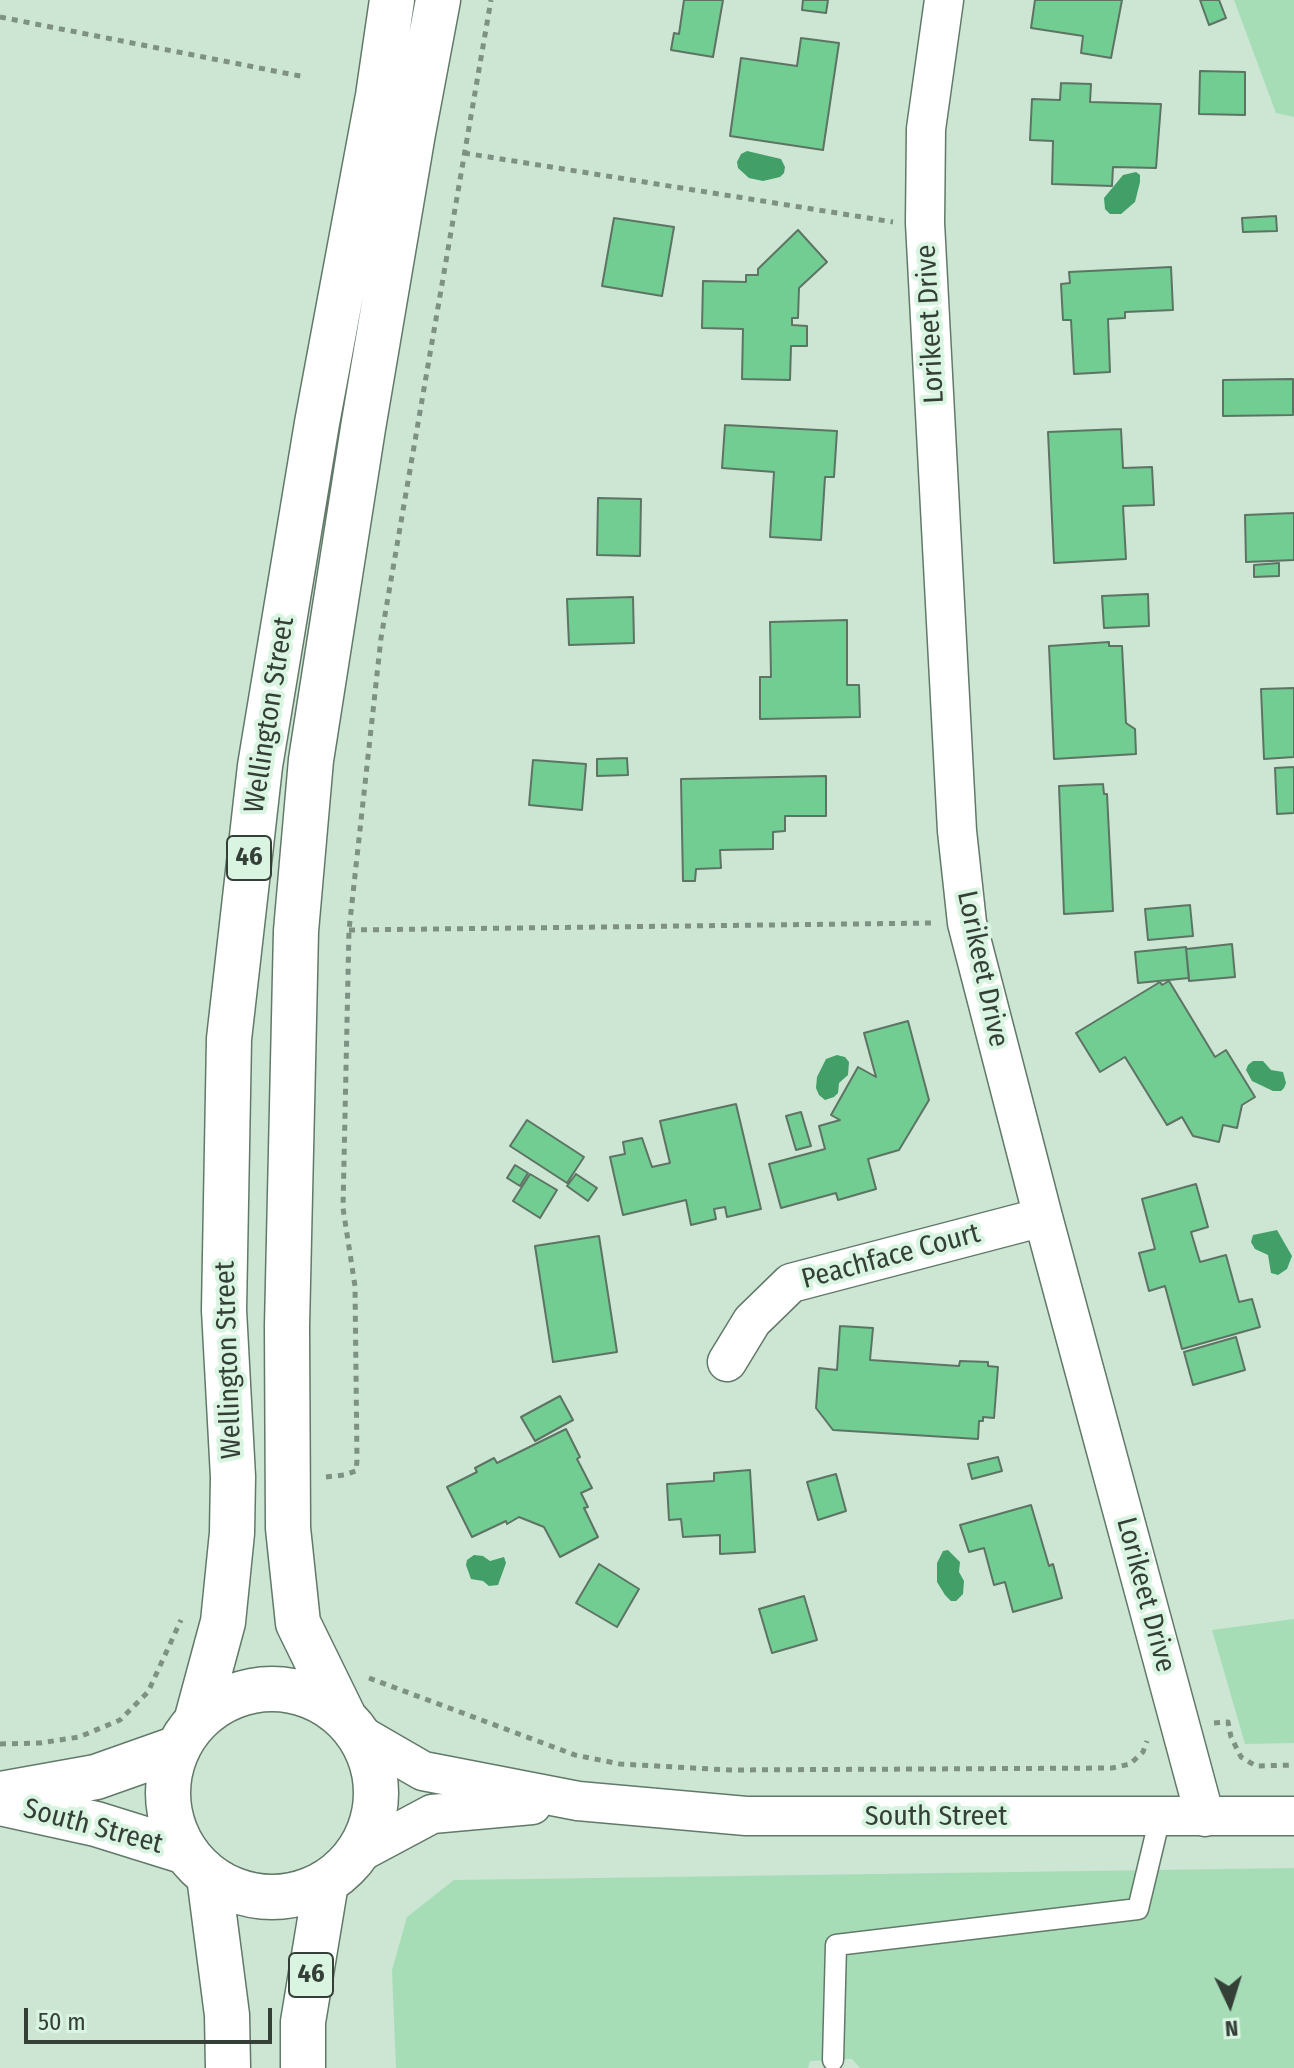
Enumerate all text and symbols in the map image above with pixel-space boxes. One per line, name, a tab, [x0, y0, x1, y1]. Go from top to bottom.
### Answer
street label: Lorikeet Drive	[910, 244, 952, 404]
street label: Wellington Street	[238, 615, 302, 815]
road number: 46	[227, 836, 271, 880]
street label: Lorikeet Drive	[949, 888, 1015, 1050]
street label: Peachface Court	[798, 1217, 984, 1297]
street label: Wellington Street	[209, 1261, 249, 1459]
street label: Lorikeet Drive	[1108, 1514, 1182, 1676]
street label: South Street	[20, 1792, 166, 1862]
street label: South Street	[865, 1800, 1007, 1834]
road number: 46	[289, 1953, 333, 1997]
north arrow	[1190, 1964, 1270, 2044]
scale bar	[28, 1992, 276, 2042]
text: 50 m	[38, 2008, 86, 2036]
text: N	[1224, 2015, 1239, 2042]

